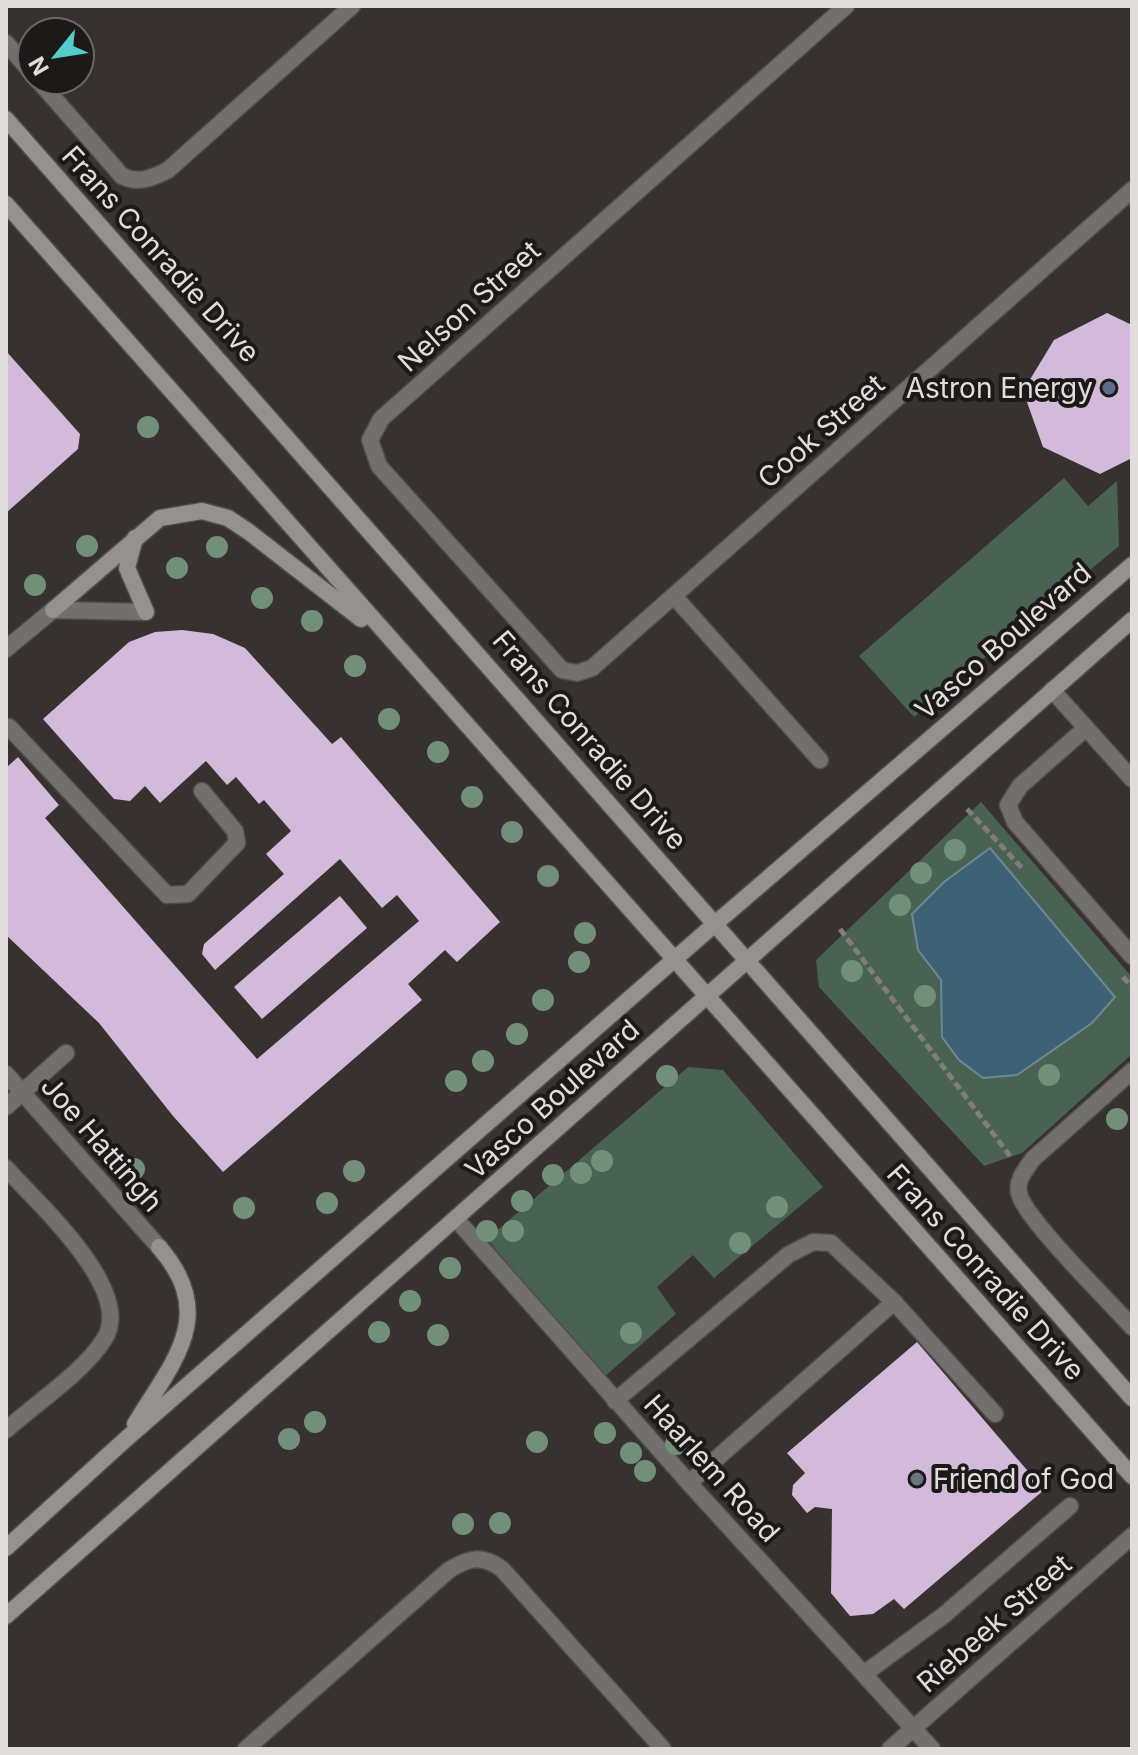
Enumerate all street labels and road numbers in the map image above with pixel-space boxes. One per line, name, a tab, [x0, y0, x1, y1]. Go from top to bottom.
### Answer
street label: Frans Conradie Drive	[55, 139, 267, 369]
street label: Nelson Street	[391, 233, 547, 379]
street label: Cook Street	[751, 367, 891, 495]
street label: Vasco Boulevard	[908, 555, 1098, 727]
street label: Frans Conradie Drive	[486, 624, 694, 856]
street label: Vasco Boulevard	[458, 1012, 646, 1186]
street label: Joe Hattingh	[34, 1069, 170, 1219]
street label: Frans Conradie Drive	[880, 1157, 1092, 1387]
street label: Haarlem Road	[637, 1387, 787, 1549]
street label: Riebeek Street	[910, 1547, 1078, 1699]

